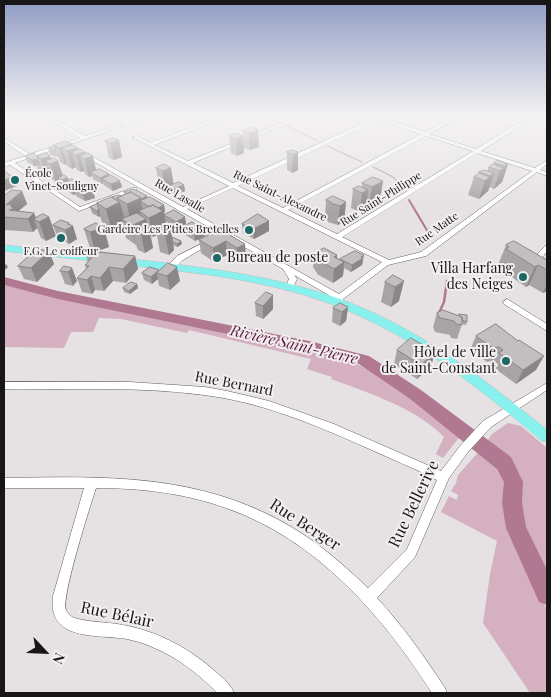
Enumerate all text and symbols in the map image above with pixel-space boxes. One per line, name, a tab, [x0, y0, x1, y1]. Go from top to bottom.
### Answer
place label: École Vinet-Souligny	[25, 167, 99, 193]
street label: Rue Saint-Alexandre	[231, 168, 329, 224]
street label: Rue Saint-Philippe	[338, 169, 424, 229]
marker: École Vinet-Souligny	[9, 174, 21, 186]
street label: Rue Lasalle	[152, 176, 208, 216]
street label: Rue Matte	[413, 209, 461, 249]
place label: Gardeire Les P'tites Bretelles	[97, 223, 239, 237]
marker: Gardeire Les P'tites Bretelles	[243, 224, 255, 236]
marker: F.G. Le coiffeur	[55, 232, 67, 244]
place label: F.G. Le coiffeur	[24, 245, 98, 259]
place label: Bureau de poste	[227, 250, 328, 266]
marker: Bureau de poste	[211, 252, 223, 264]
place label: Villa Harfang des Neiges	[431, 261, 513, 294]
marker: Villa Harfang des Neiges	[517, 271, 529, 283]
water label: Rivière Saint-Pierre	[228, 322, 360, 368]
place label: Hôtel de ville de Saint-Constant	[381, 345, 496, 378]
marker: Hôtel de ville de Saint-Constant	[500, 355, 512, 367]
street label: Rue Bernard	[194, 368, 274, 400]
street label: Rue Bellerive	[385, 457, 443, 551]
street label: Rue Berger	[266, 495, 344, 555]
street label: Rue Bélair	[79, 598, 155, 632]
north arrow	[20, 627, 70, 677]
text: N	[48, 650, 70, 667]

